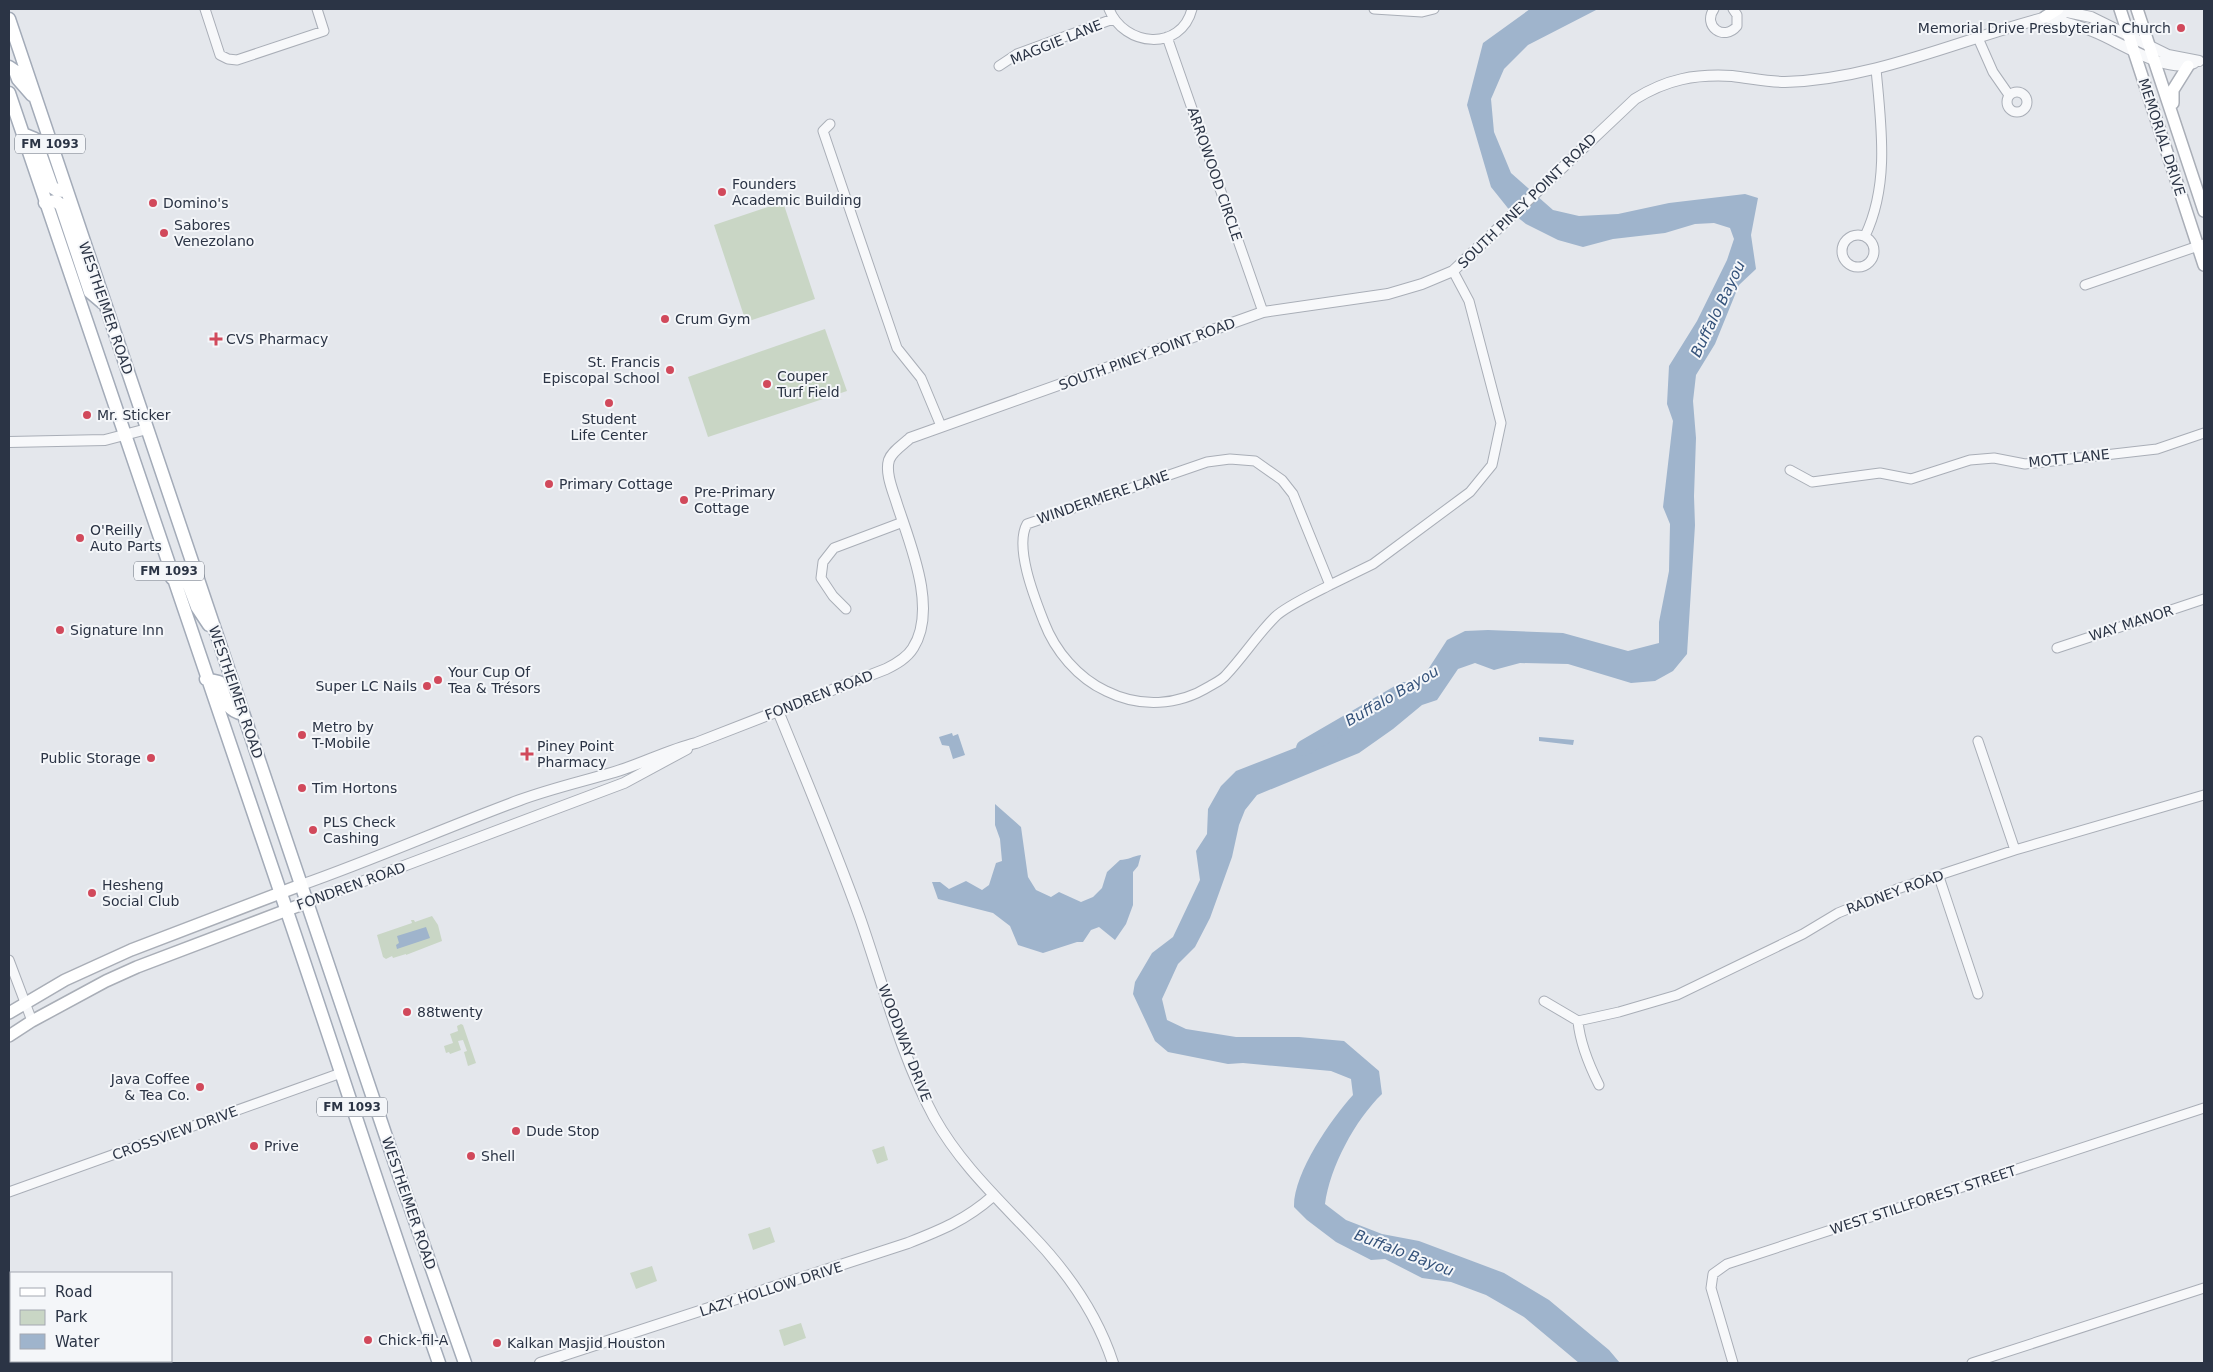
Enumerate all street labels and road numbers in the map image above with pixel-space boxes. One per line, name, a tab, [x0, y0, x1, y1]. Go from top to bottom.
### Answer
street label: MAGGIE LANE	[1008, 16, 1104, 68]
street label: MEMORIAL DRIVE	[2135, 76, 2189, 198]
street label: ARROWOOD CIRCLE	[1185, 105, 1245, 243]
street label: SOUTH PINEY POINT ROAD	[1454, 130, 1600, 272]
road number: FM 1093	[15, 134, 85, 154]
street label: WESTHEIMER ROAD	[76, 239, 136, 377]
street label: SOUTH PINEY POINT ROAD	[1057, 315, 1237, 393]
street label: MOTT LANE	[2028, 446, 2110, 470]
street label: WINDERMERE LANE	[1035, 467, 1171, 527]
road number: FM 1093	[134, 562, 204, 580]
street label: WAY MANOR	[2087, 602, 2175, 644]
street label: WESTHEIMER ROAD	[206, 623, 266, 761]
street label: FONDREN ROAD	[763, 667, 875, 723]
street label: FONDREN ROAD	[294, 859, 408, 913]
street label: RADNEY ROAD	[1844, 867, 1946, 917]
street label: WOODWAY DRIVE	[875, 982, 935, 1104]
road number: FM 1093	[317, 1098, 387, 1116]
street label: CROSSVIEW DRIVE	[110, 1103, 240, 1163]
street label: WESTHEIMER ROAD	[379, 1134, 439, 1272]
street label: WEST STILLFOREST STREET	[1828, 1162, 2018, 1238]
street label: LAZY HOLLOW DRIVE	[698, 1258, 844, 1320]

